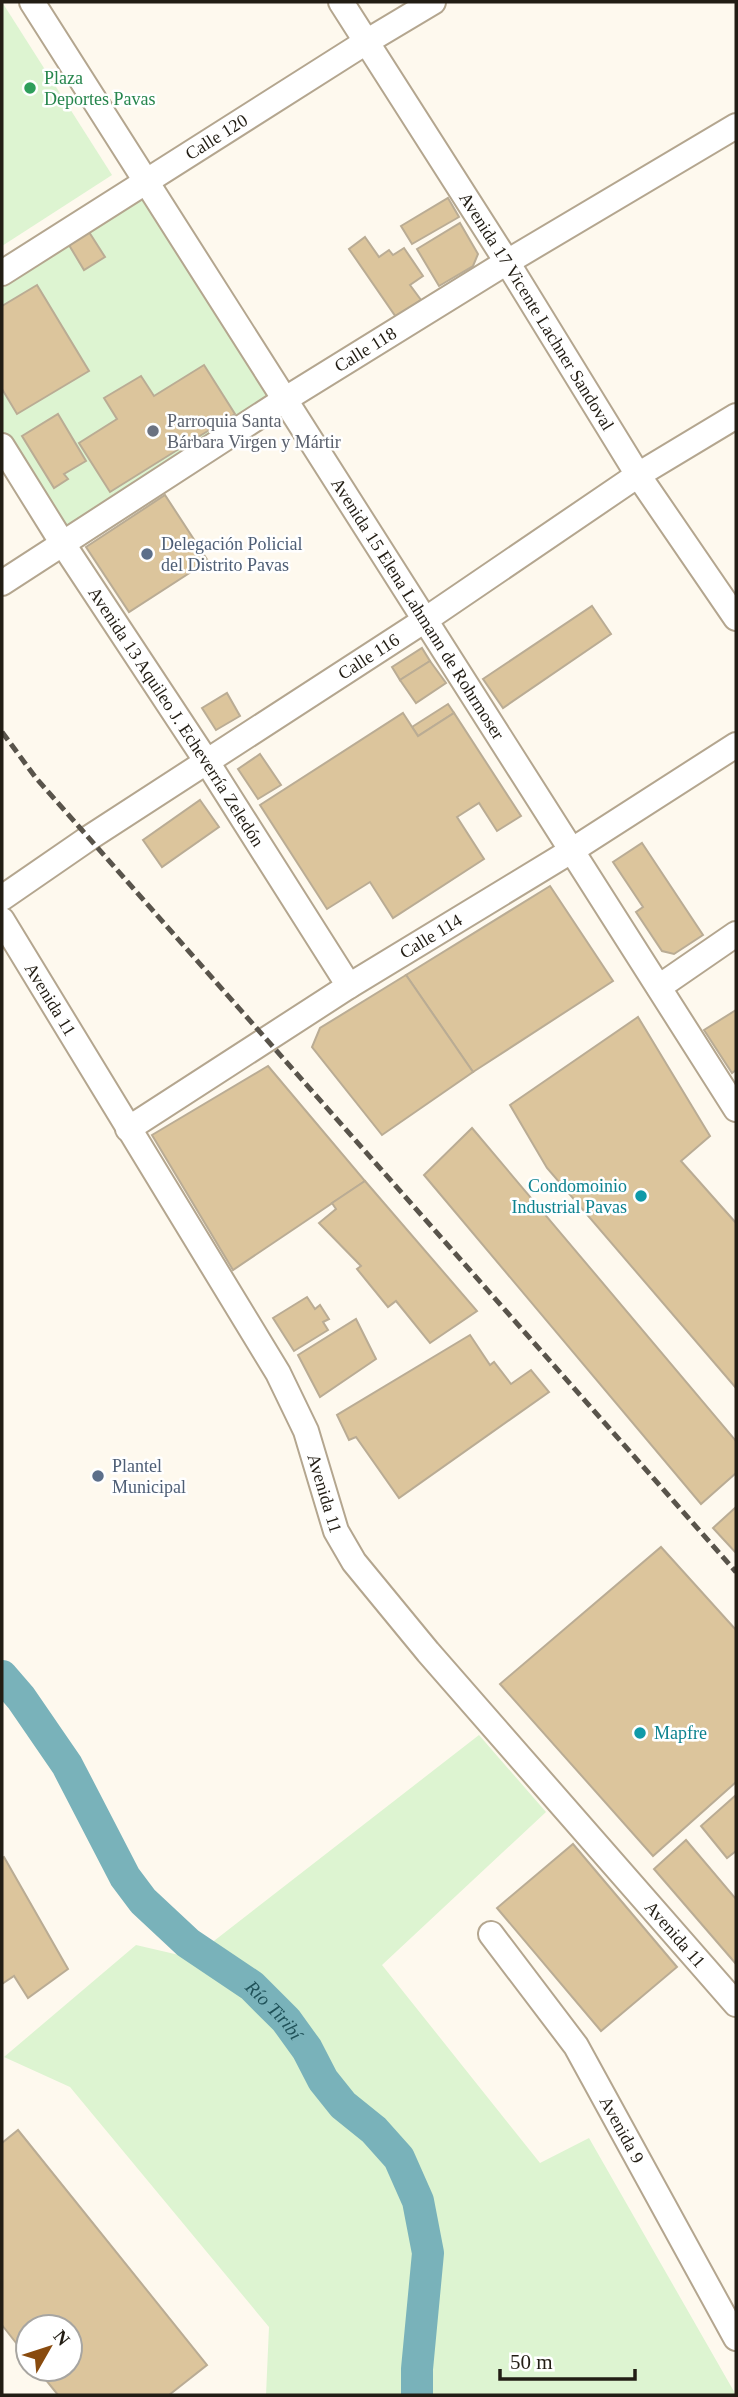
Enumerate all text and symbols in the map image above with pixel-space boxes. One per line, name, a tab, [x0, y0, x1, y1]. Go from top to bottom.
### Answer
place label: Plaza Deportes Pavas	[44, 68, 155, 109]
marker: Plaza Deportes Pavas	[22, 80, 38, 96]
street label: Calle 120	[182, 110, 251, 164]
street label: Avenida 17 Vicente Lachner Sandoval	[455, 189, 618, 434]
street label: Calle 118	[331, 323, 400, 376]
place label: Parroquia Santa Bárbara Virgen y Mártir	[167, 411, 341, 452]
marker: Parroquia Santa Bárbara Virgen y Mártir	[145, 423, 161, 439]
street label: Avenida 15 Elena Lahmann de Rohrmoser	[327, 474, 508, 743]
place label: Delegación Policial del Distrito Pavas	[161, 534, 302, 575]
marker: Delegación Policial del Distrito Pavas	[139, 546, 155, 562]
street label: Avenida 13 Aquileo J. Echeverría Zeledón	[84, 583, 268, 850]
street label: Calle 116	[334, 629, 403, 684]
street label: Calle 114	[396, 910, 465, 963]
street label: Avenida 11	[21, 959, 80, 1039]
place label: Condomoinio Industrial Pavas	[512, 1176, 627, 1217]
marker: Condomoinio Industrial Pavas	[633, 1188, 649, 1204]
street label: Avenida 11	[303, 1451, 346, 1535]
place label: Plantel Municipal	[112, 1456, 186, 1497]
marker: Plantel Municipal	[90, 1468, 106, 1484]
place label: Mapfre	[654, 1723, 707, 1743]
marker: Mapfre	[632, 1725, 648, 1741]
street label: Avenida 11	[641, 1897, 710, 1972]
water label: Río Tiribí	[241, 1975, 308, 2045]
street label: Avenida 9	[595, 2093, 648, 2167]
north arrow	[14, 2313, 84, 2383]
text: N	[49, 2326, 74, 2350]
scale bar	[500, 2338, 635, 2382]
text: 50 m	[510, 2350, 553, 2374]

